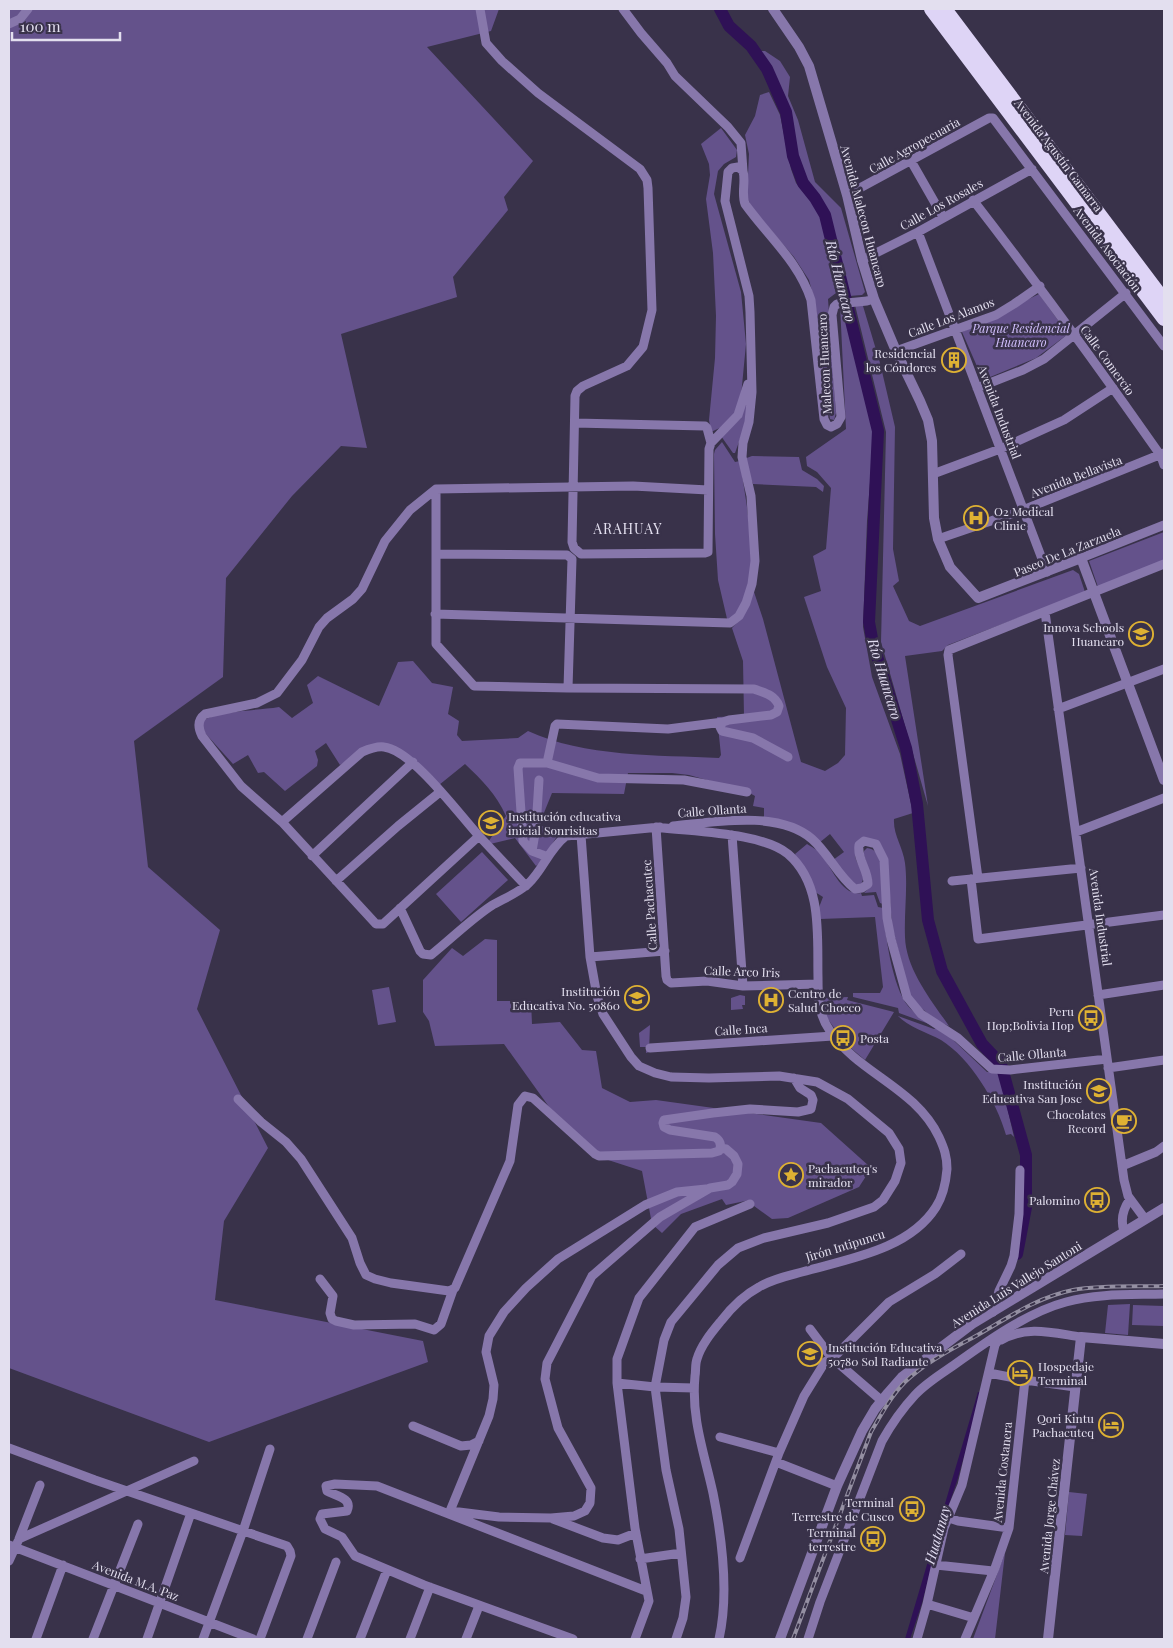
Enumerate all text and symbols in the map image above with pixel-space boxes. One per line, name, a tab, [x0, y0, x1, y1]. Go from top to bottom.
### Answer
scale bar	[12, 10, 120, 42]
text: 100 m	[20, 16, 61, 36]
street label: Avenida Agustín Gamarra	[1011, 95, 1107, 215]
street label: Calle Agropecuaria	[866, 113, 962, 177]
street label: Avenida Malecon Huancaro	[837, 142, 891, 289]
street label: Calle Los Rosales	[897, 175, 985, 233]
street label: Avenida Asociación	[1070, 202, 1145, 295]
water label: Río Huancaro	[821, 237, 860, 324]
street label: Calle Los Alamos	[906, 293, 996, 341]
street label: Malecon Huancaro	[813, 313, 835, 415]
park label: Parque Residencial Huancaro	[971, 320, 1070, 350]
street label: Calle Comercio	[1077, 322, 1139, 398]
place label: Residencial los Cóndores	[866, 345, 937, 375]
building icon: Residencial los Cóndores	[941, 347, 967, 373]
street label: Avenida Industrial	[974, 362, 1025, 462]
street label: Avenida Bellavista	[1027, 451, 1124, 501]
place label: O2 Medical Clinic	[994, 503, 1054, 533]
hospital icon: O2 Medical Clinic	[963, 505, 989, 531]
district label: ARAHUAY	[592, 519, 663, 538]
street label: Paseo De La Zarzuela	[1011, 522, 1123, 580]
place label: Innova Schools Huancaro	[1043, 619, 1124, 649]
school or university icon: Innova Schools Huancaro	[1128, 621, 1154, 647]
water label: Río Huancaro	[863, 635, 906, 722]
street label: Calle Ollanta	[677, 800, 747, 820]
place label: Institución educativa inicial Sonrisitas	[508, 808, 621, 838]
school or university icon: Institución educativa inicial Sonrisitas	[478, 810, 504, 836]
street label: Calle Pachacutec	[638, 859, 660, 951]
street label: Avenida Industrial	[1086, 866, 1116, 968]
street label: Calle Arco Iris	[704, 962, 780, 980]
place label: Institución Educativa No. 50860	[512, 983, 620, 1013]
school or university icon: Institución Educativa No. 50860	[624, 985, 650, 1011]
place label: Centro de Salud Chocco	[788, 985, 861, 1015]
hospital icon: Centro de Salud Chocco	[758, 987, 784, 1013]
place label: Peru Hop;Bolivia Hop	[987, 1003, 1074, 1033]
bus stop icon: Peru Hop;Bolivia Hop	[1078, 1005, 1104, 1031]
street label: Calle Inca	[714, 1019, 768, 1039]
bus stop icon: Posta	[830, 1025, 856, 1051]
place label: Posta	[860, 1030, 889, 1046]
street label: Calle Ollanta	[997, 1043, 1067, 1065]
place label: Institución Educativa San Jose	[982, 1076, 1082, 1106]
school or university icon: Institución Educativa San Jose	[1086, 1078, 1112, 1104]
place label: Chocolates Record	[1047, 1106, 1106, 1136]
cafe icon: Chocolates Record	[1111, 1108, 1137, 1134]
place label: Pachacuteq's mirador	[808, 1160, 877, 1190]
place icon: Pachacuteq's mirador	[778, 1162, 804, 1188]
bus stop icon: Palomino	[1084, 1187, 1110, 1213]
place label: Palomino	[1029, 1192, 1080, 1208]
street label: Jirón Intipuncu	[802, 1225, 887, 1265]
street label: Avenida Luis Vallejo Santoni	[947, 1237, 1085, 1331]
place label: Institución Educativa 50780 Sol Radiante	[828, 1339, 942, 1369]
school or university icon: Institución Educativa 50780 Sol Radiante	[797, 1341, 823, 1367]
place label: Hospedaje Terminal	[1038, 1358, 1094, 1388]
hotel icon: Hospedaje Terminal	[1007, 1360, 1033, 1386]
place label: Qori Kintu Pachacuteq	[1032, 1410, 1094, 1440]
hotel icon: Qori Kintu Pachacuteq	[1098, 1412, 1124, 1438]
street label: Avenida Costanera	[989, 1421, 1015, 1524]
street label: Avenida Jorge Chávez	[1035, 1457, 1063, 1575]
place label: Terminal Terrestre de Cusco	[792, 1494, 895, 1524]
bus stop icon: Terminal Terrestre de Cusco	[899, 1496, 925, 1522]
water label: Huatanay	[919, 1503, 954, 1567]
place label: Terminal terrestre	[807, 1524, 857, 1554]
bus stop icon: Terminal terrestre	[860, 1526, 886, 1552]
street label: Avenida M.A. Paz	[89, 1556, 182, 1604]

